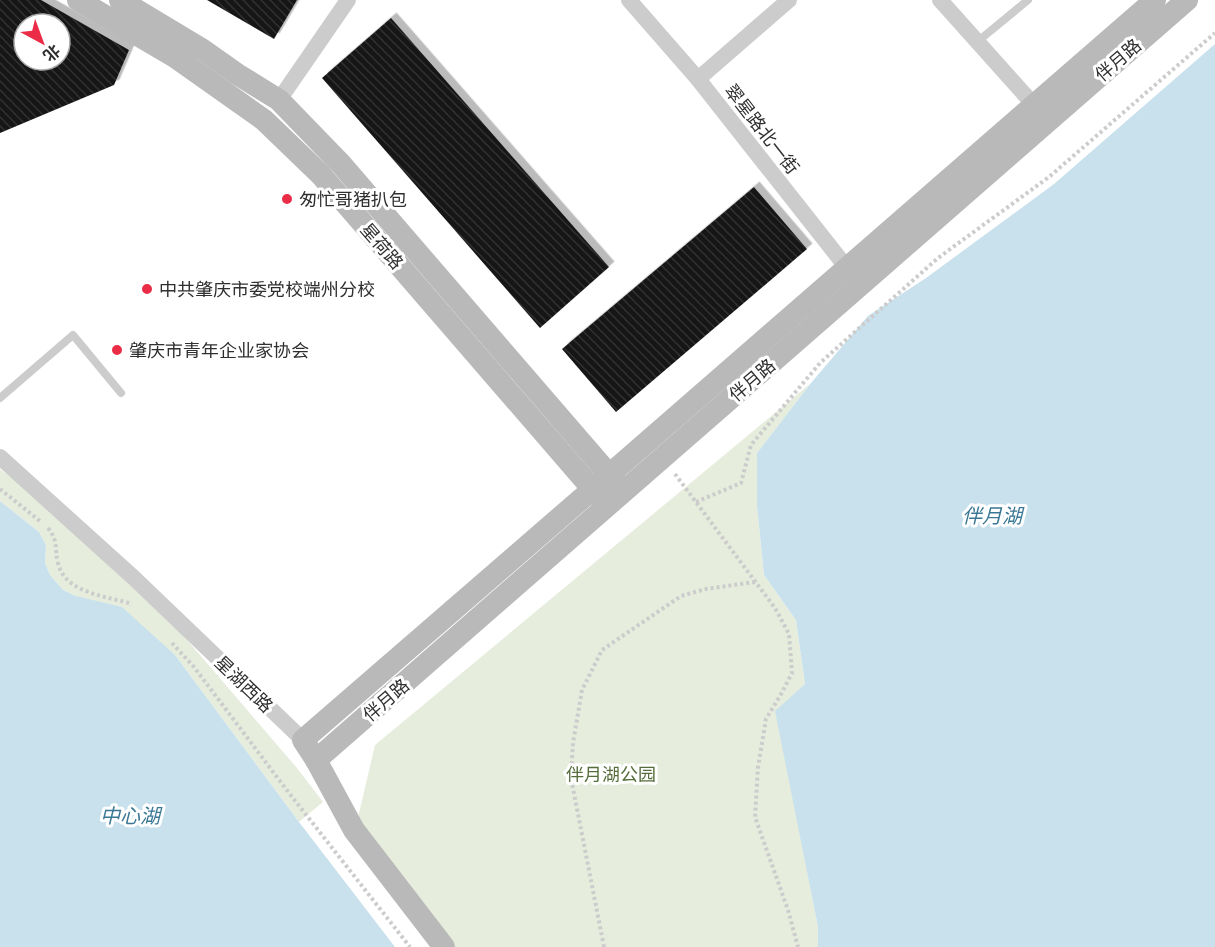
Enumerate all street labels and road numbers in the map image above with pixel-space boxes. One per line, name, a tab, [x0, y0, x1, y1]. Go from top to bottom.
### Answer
street label: 伴月路	[1091, 34, 1145, 86]
street label: 翠星路北一街	[720, 80, 804, 178]
street label: 星荷路	[356, 219, 408, 273]
street label: 伴月路	[725, 354, 779, 406]
street label: 星湖西路	[211, 651, 277, 717]
street label: 伴月路	[359, 674, 413, 726]

